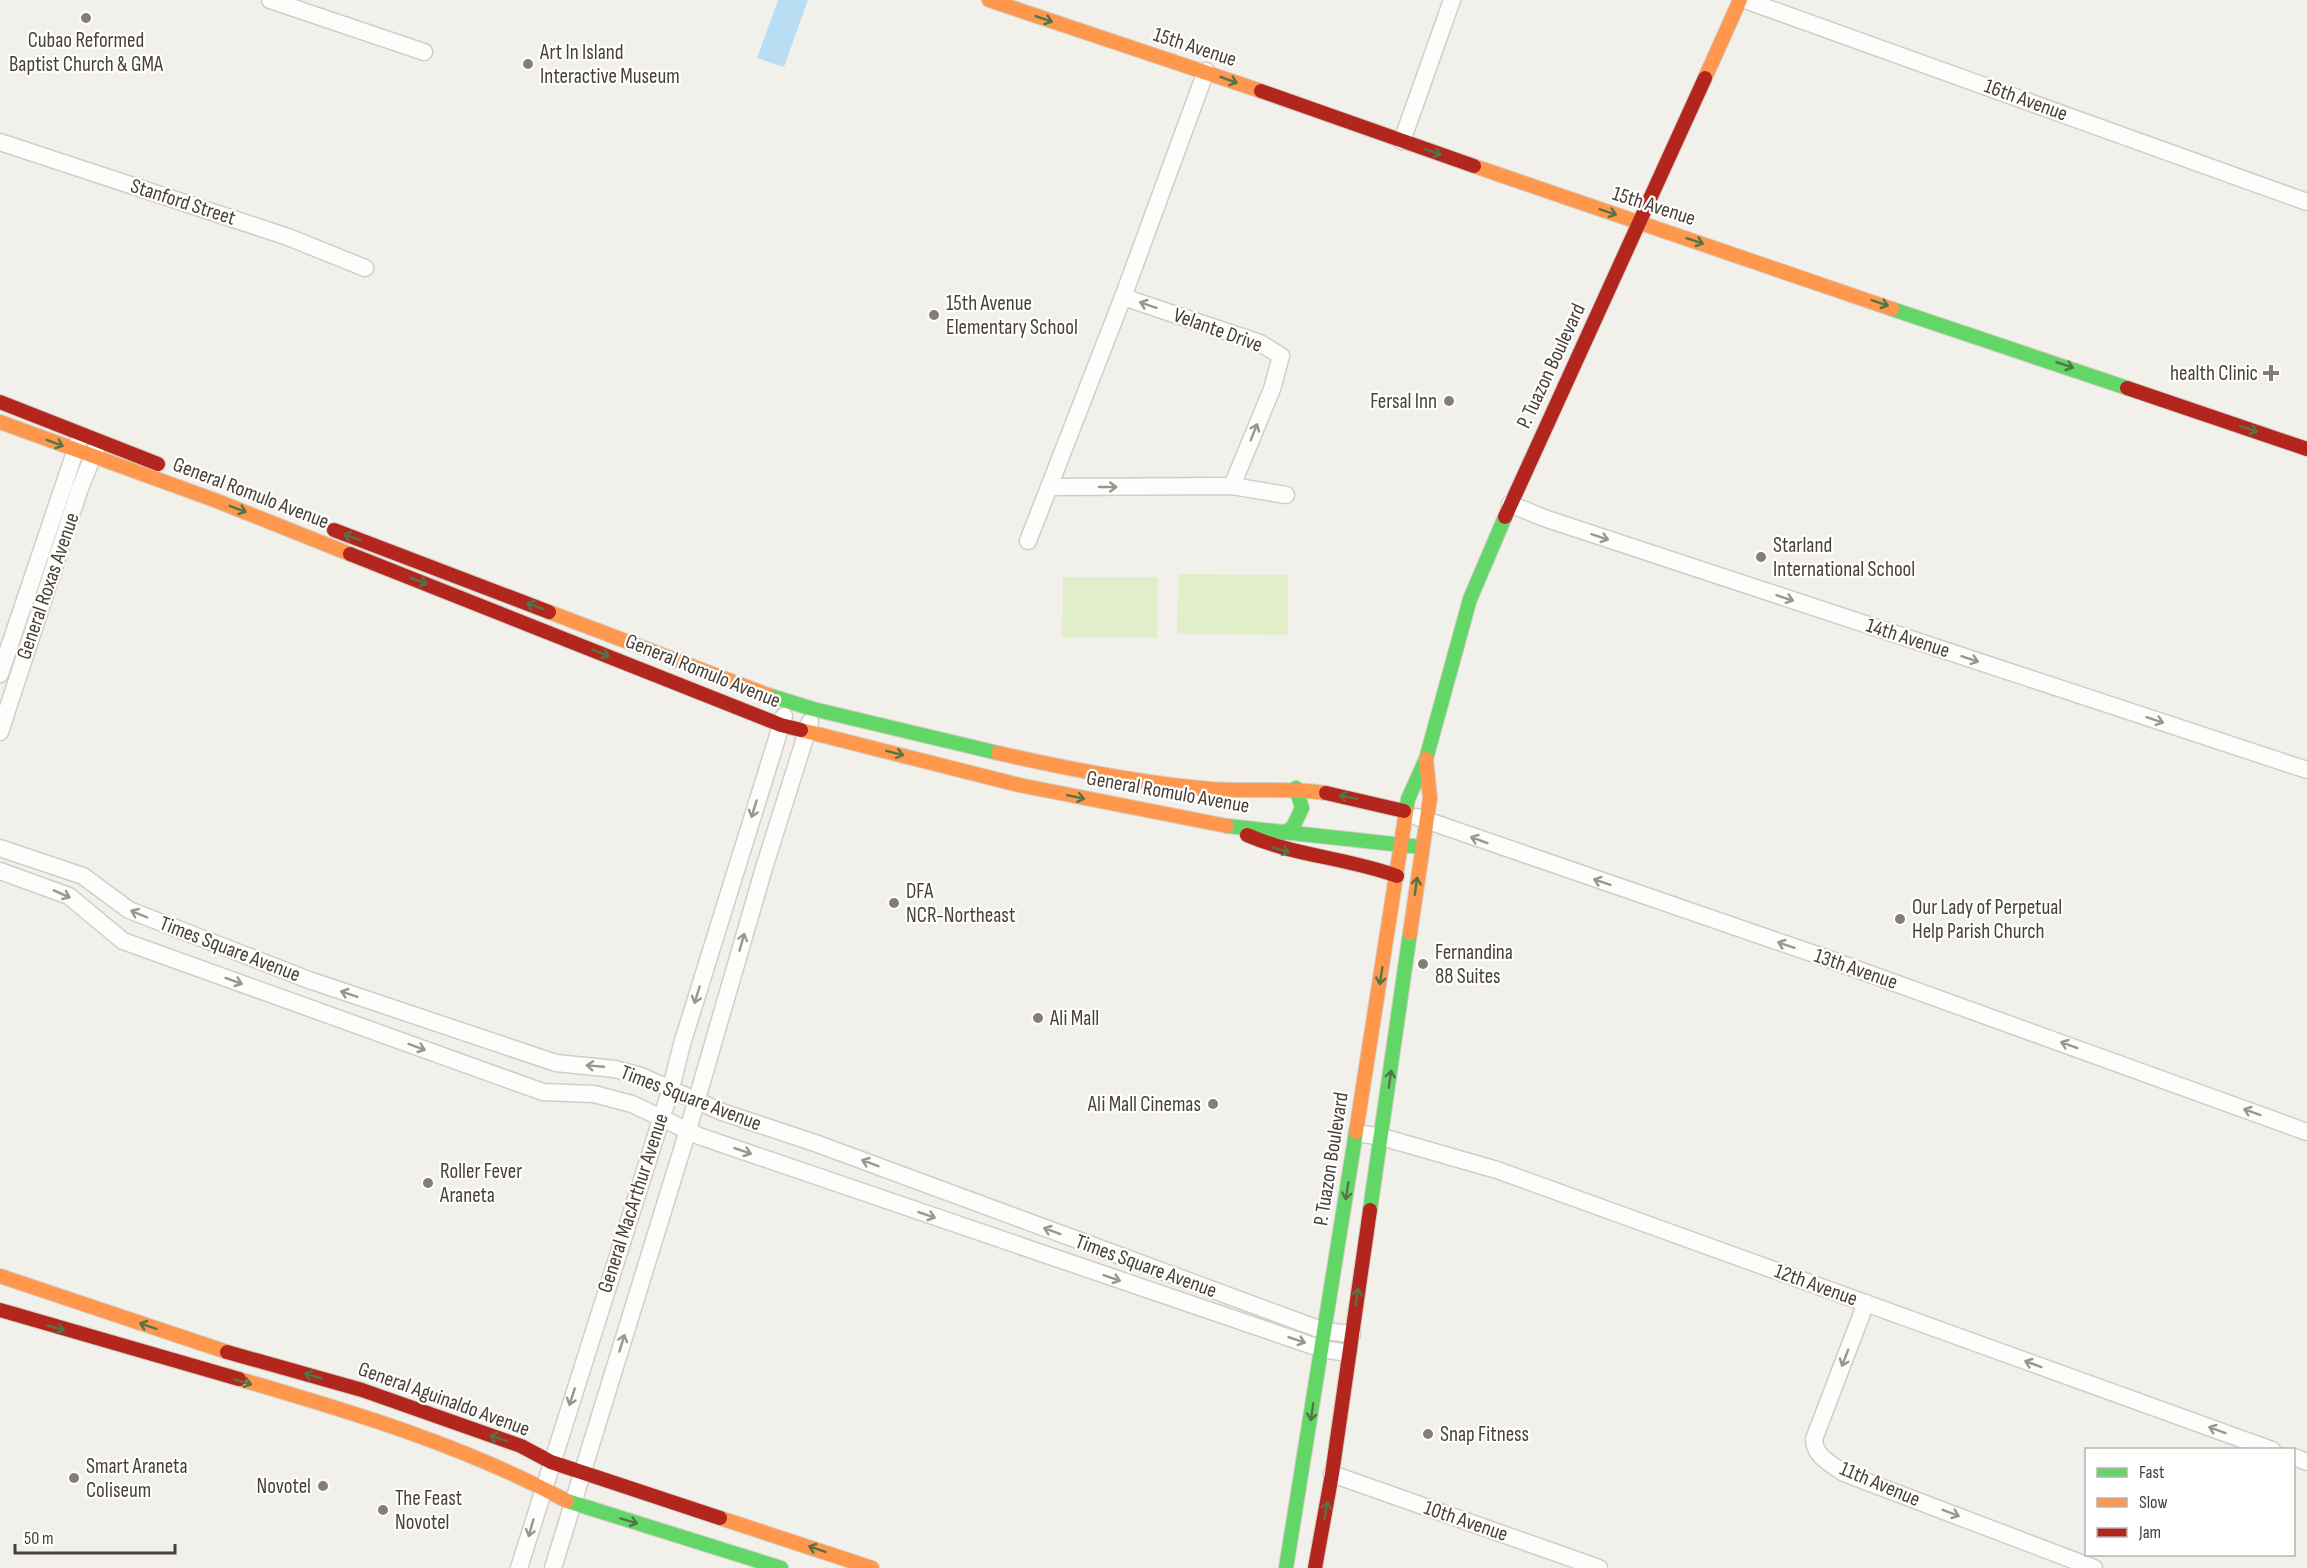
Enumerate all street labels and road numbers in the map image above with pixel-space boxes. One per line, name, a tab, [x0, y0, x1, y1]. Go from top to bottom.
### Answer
street label: 15th Avenue	[1150, 22, 1240, 72]
street label: 16th Avenue	[1981, 73, 2071, 127]
street label: Stanford Street	[127, 173, 239, 231]
street label: 15th Avenue	[1609, 181, 1699, 231]
street label: P. Tuazon Boulevard	[1511, 300, 1591, 432]
street label: Velante Drive	[1170, 302, 1266, 358]
street label: General Romulo Avenue	[169, 452, 333, 534]
street label: General Roxas Avenue	[11, 509, 85, 663]
street label: 14th Avenue	[1863, 613, 1953, 663]
street label: General Romulo Avenue	[622, 628, 784, 714]
street label: General Romulo Avenue	[1085, 765, 1251, 819]
street label: Times Square Avenue	[156, 911, 304, 987]
street label: 13th Avenue	[1811, 943, 1901, 995]
street label: Times Square Avenue	[617, 1060, 765, 1136]
street label: P. Tuazon Boulevard	[1308, 1090, 1354, 1228]
street label: General MacArthur Avenue	[592, 1110, 674, 1296]
street label: Times Square Avenue	[1072, 1229, 1220, 1303]
street label: 12th Avenue	[1771, 1258, 1861, 1312]
street label: General Aguinaldo Avenue	[355, 1356, 533, 1442]
street label: 11th Avenue	[1836, 1456, 1924, 1512]
street label: 10th Avenue	[1421, 1495, 1511, 1547]

